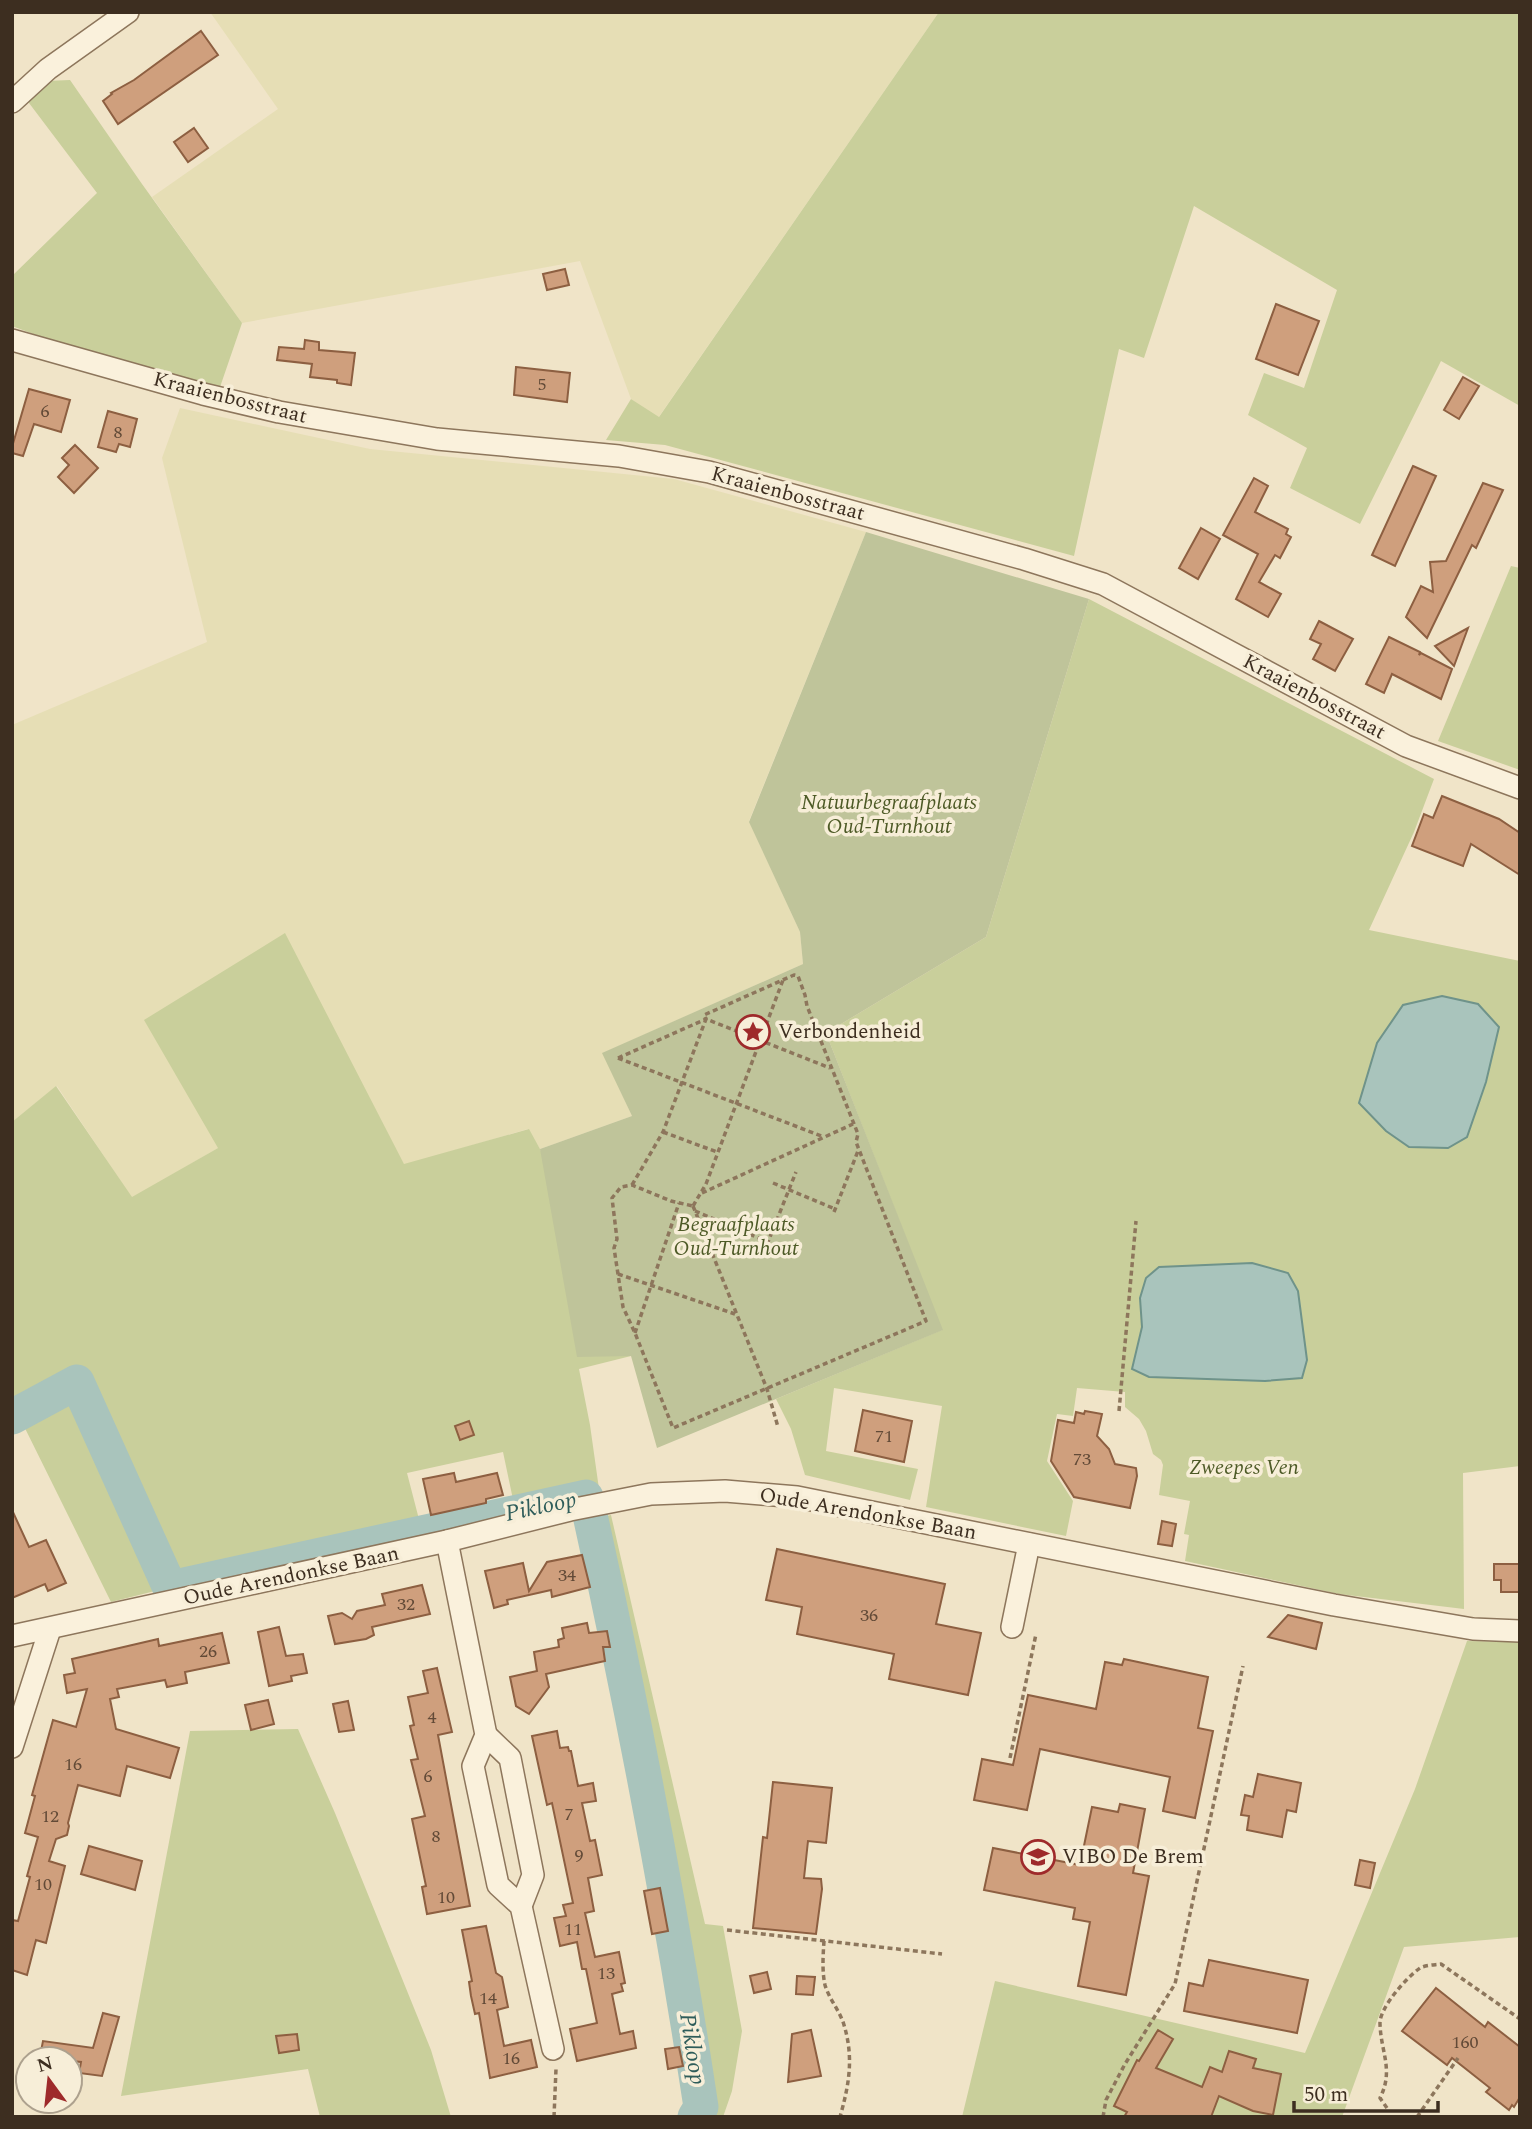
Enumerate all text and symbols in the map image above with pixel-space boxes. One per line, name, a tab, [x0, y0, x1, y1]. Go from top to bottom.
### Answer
street label: Kraaienbosstraat	[149, 363, 311, 433]
house number: 5	[538, 371, 547, 398]
house number: 6	[41, 398, 50, 425]
house number: 8	[114, 419, 123, 446]
street label: Kraaienbosstraat	[708, 458, 868, 530]
street label: Kraaienbosstraat	[1237, 646, 1391, 748]
park label: Natuurbegraafplaats Oud-Turnhout	[801, 787, 978, 843]
place icon: Verbondenheid	[734, 1013, 772, 1051]
place label: Verbondenheid	[778, 1016, 921, 1048]
park label: Begraafplaats Oud-Turnhout	[674, 1209, 799, 1265]
house number: 71	[875, 1423, 893, 1450]
house number: 73	[1073, 1446, 1091, 1473]
park label: Zweepes Ven	[1189, 1452, 1299, 1484]
street label: Oude Arendonkse Baan	[757, 1479, 979, 1549]
water label: Pikloop	[502, 1482, 580, 1532]
street label: Oude Arendonkse Baan	[180, 1537, 402, 1615]
house number: 34	[558, 1562, 576, 1589]
house number: 32	[397, 1591, 415, 1618]
house number: 36	[860, 1602, 878, 1629]
house number: 26	[199, 1638, 217, 1665]
house number: 4	[428, 1704, 437, 1731]
house number: 16	[64, 1751, 82, 1778]
house number: 6	[424, 1763, 433, 1790]
house number: 7	[565, 1801, 574, 1828]
house number: 12	[41, 1803, 59, 1830]
house number: 8	[432, 1823, 441, 1850]
school or university icon: VIBO De Brem	[1019, 1838, 1057, 1876]
place label: VIBO De Brem	[1062, 1841, 1204, 1873]
house number: 9	[575, 1842, 584, 1869]
house number: 10	[34, 1871, 52, 1898]
house number: 10	[437, 1884, 455, 1911]
house number: 11	[564, 1916, 582, 1943]
house number: 13	[597, 1960, 615, 1987]
house number: 14	[479, 1985, 497, 2012]
water label: Pikloop	[669, 2010, 715, 2088]
house number: 160	[1452, 2029, 1479, 2056]
north arrow	[14, 2045, 84, 2115]
house number: 16	[502, 2045, 520, 2072]
text: N	[34, 2049, 56, 2081]
scale bar	[1294, 2070, 1438, 2114]
text: 50 m	[1304, 2079, 1348, 2111]

